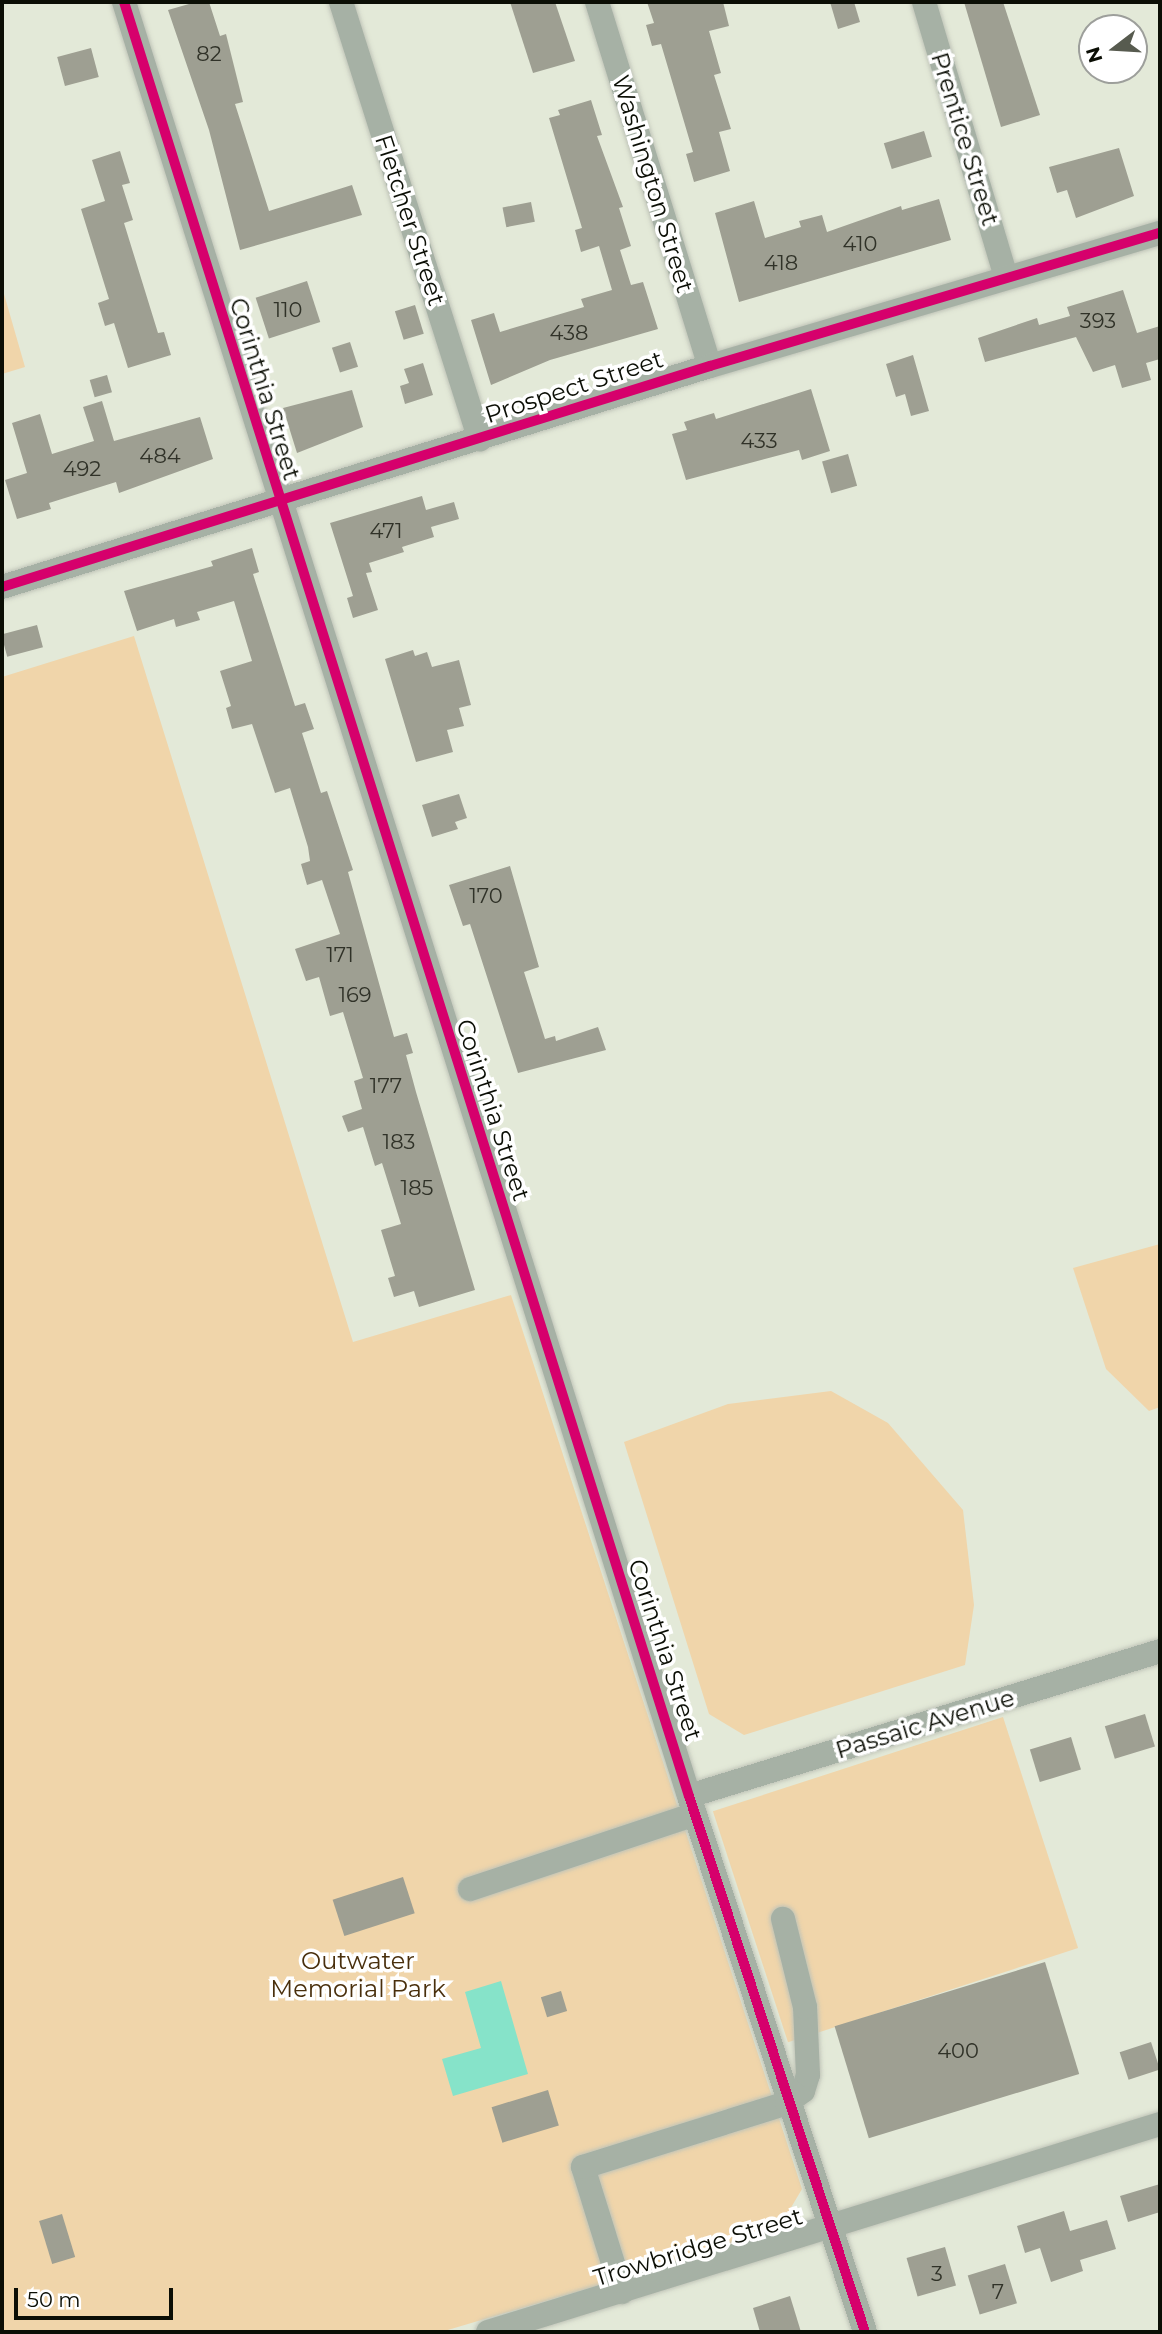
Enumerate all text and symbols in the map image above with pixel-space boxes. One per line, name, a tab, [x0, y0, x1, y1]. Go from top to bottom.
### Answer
north arrow	[1078, 14, 1148, 84]
house number: 82	[196, 41, 222, 67]
text: N	[1081, 44, 1108, 65]
street label: Prentice Street	[925, 49, 1005, 229]
street label: Washington Street	[606, 72, 700, 296]
street label: Fletcher Street	[369, 131, 451, 309]
house number: 410	[843, 231, 877, 257]
house number: 418	[764, 250, 798, 276]
street label: Corinthia Street	[224, 294, 306, 484]
house number: 110	[273, 297, 303, 323]
house number: 393	[1080, 308, 1116, 334]
house number: 438	[550, 320, 588, 346]
street label: Prospect Street	[481, 345, 667, 429]
house number: 433	[740, 428, 778, 454]
house number: 484	[139, 443, 181, 469]
house number: 492	[63, 456, 101, 482]
house number: 471	[370, 518, 402, 544]
house number: 170	[469, 883, 503, 909]
house number: 171	[326, 942, 354, 968]
house number: 169	[338, 982, 372, 1008]
street label: Corinthia Street	[450, 1016, 536, 1204]
house number: 177	[370, 1073, 402, 1099]
house number: 183	[383, 1129, 415, 1155]
house number: 185	[401, 1175, 433, 1201]
street label: Corinthia Street	[622, 1556, 708, 1744]
street label: Passaic Avenue	[832, 1683, 1018, 1765]
park label: Outwater Memorial Park	[270, 1947, 446, 2003]
house number: 400	[937, 2038, 979, 2064]
street label: Trowbridge Street	[590, 2202, 806, 2292]
house number: 3	[931, 2261, 943, 2287]
scale bar	[18, 2274, 177, 2318]
house number: 7	[992, 2279, 1004, 2305]
text: 50 m	[27, 2287, 81, 2312]

